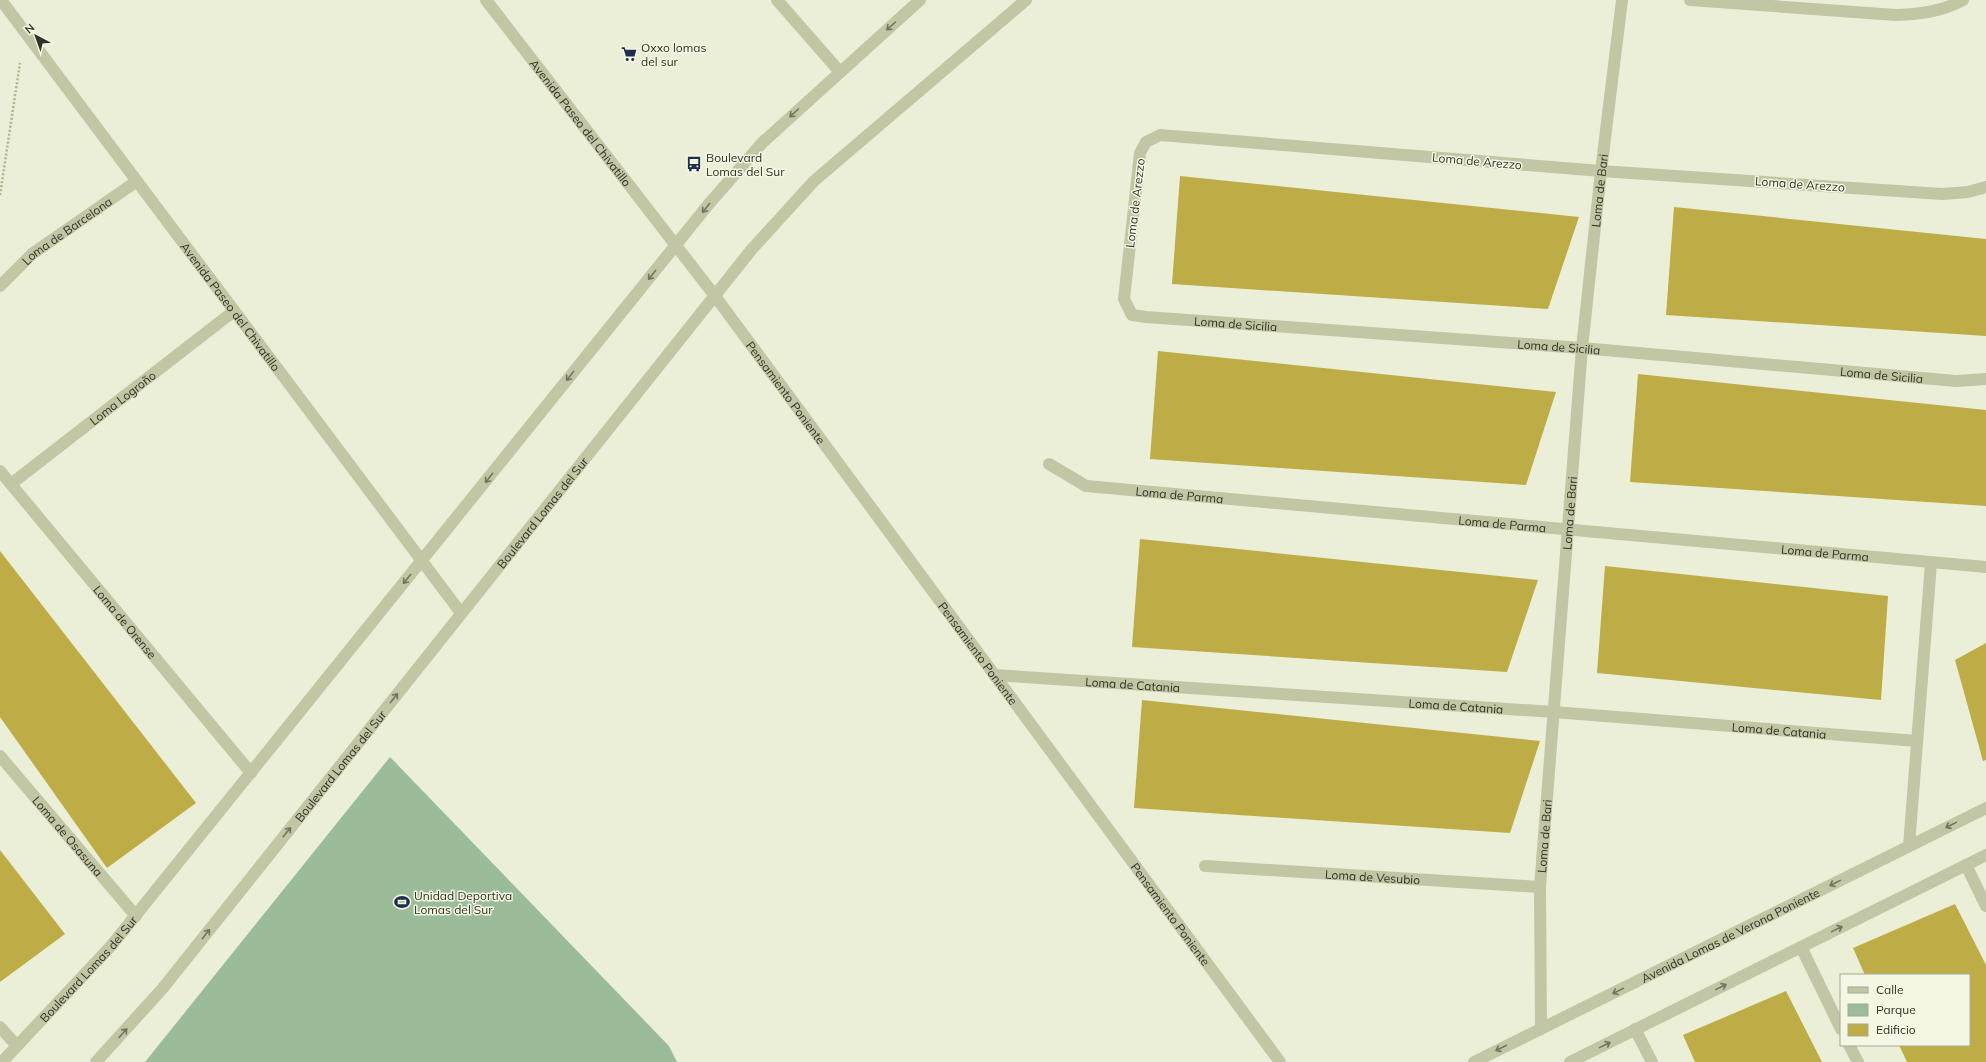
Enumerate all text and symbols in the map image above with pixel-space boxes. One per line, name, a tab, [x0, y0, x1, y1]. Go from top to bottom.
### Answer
north arrow	[16, 16, 56, 56]
text: N	[22, 20, 37, 36]
one-way arrow	[886, 21, 896, 31]
place label: Oxxo lomas del sur	[641, 40, 706, 69]
supermarket icon: Oxxo lomas del sur	[620, 45, 638, 63]
street label: Avenida Paseo del Chivatillo	[527, 56, 635, 189]
one-way arrow	[789, 109, 800, 118]
place label: Boulevard Lomas del Sur	[706, 150, 785, 179]
street label: Loma de Arezzo	[1432, 150, 1523, 172]
street label: Loma de Bari	[1588, 153, 1611, 228]
bus stop icon: Boulevard Lomas del Sur	[685, 155, 703, 173]
street label: Loma de Arezzo	[1122, 157, 1148, 249]
street label: Loma de Arezzo	[1755, 173, 1845, 195]
street label: Loma de Barcelona	[18, 193, 115, 268]
one-way arrow	[701, 203, 710, 214]
street label: Avenida Paseo del Chivatillo	[178, 239, 284, 374]
one-way arrow	[647, 270, 656, 281]
street label: Loma de Sicilia	[1194, 313, 1278, 334]
street label: Loma de Sicilia	[1517, 336, 1601, 357]
street label: Pensamiento Poniente	[743, 338, 829, 447]
street label: Loma de Sicilia	[1840, 363, 1924, 386]
street label: Loma Logroño	[86, 367, 159, 428]
one-way arrow	[566, 371, 575, 382]
street label: Boulevard Lomas del Sur	[493, 453, 591, 571]
one-way arrow	[484, 472, 493, 483]
street label: Loma de Bari	[1559, 476, 1579, 550]
street label: Loma de Parma	[1135, 483, 1224, 506]
street label: Loma de Parma	[1458, 512, 1547, 535]
street label: Loma de Parma	[1780, 541, 1869, 564]
one-way arrow	[403, 574, 412, 584]
street label: Loma de Orense	[91, 582, 160, 661]
street label: Pensamiento Poniente	[936, 599, 1021, 707]
street label: Loma de Catania	[1085, 674, 1181, 695]
one-way arrow	[390, 692, 399, 703]
street label: Loma de Catania	[1408, 695, 1504, 716]
street label: Boulevard Lomas del Sur	[291, 707, 389, 824]
street label: Loma de Catania	[1731, 719, 1827, 741]
street label: Loma de Osasuna	[30, 793, 106, 879]
street label: Loma de Bari	[1534, 799, 1554, 873]
one-way arrow	[1945, 822, 1957, 829]
one-way arrow	[283, 827, 292, 838]
street label: Pensamiento Poniente	[1128, 860, 1214, 968]
street label: Loma de Vesubio	[1325, 866, 1421, 887]
one-way arrow	[1829, 880, 1841, 887]
street label: Avenida Lomas de Verona Poniente	[1639, 884, 1822, 985]
place label: Unidad Deportiva Lomas del Sur	[414, 888, 512, 917]
sports icon: Unidad Deportiva Lomas del Sur	[393, 893, 411, 911]
street label: Boulevard Lomas del Sur	[36, 912, 140, 1025]
one-way arrow	[1831, 925, 1843, 932]
one-way arrow	[202, 928, 210, 939]
legend	[1840, 974, 1970, 1046]
text: Calle	[1876, 982, 1903, 997]
one-way arrow	[1715, 983, 1727, 990]
one-way arrow	[1612, 987, 1624, 995]
text: Parque	[1876, 1002, 1916, 1017]
text: Edificio	[1876, 1022, 1916, 1037]
one-way arrow	[118, 1028, 127, 1039]
one-way arrow	[1598, 1040, 1610, 1048]
one-way arrow	[1496, 1045, 1508, 1052]

